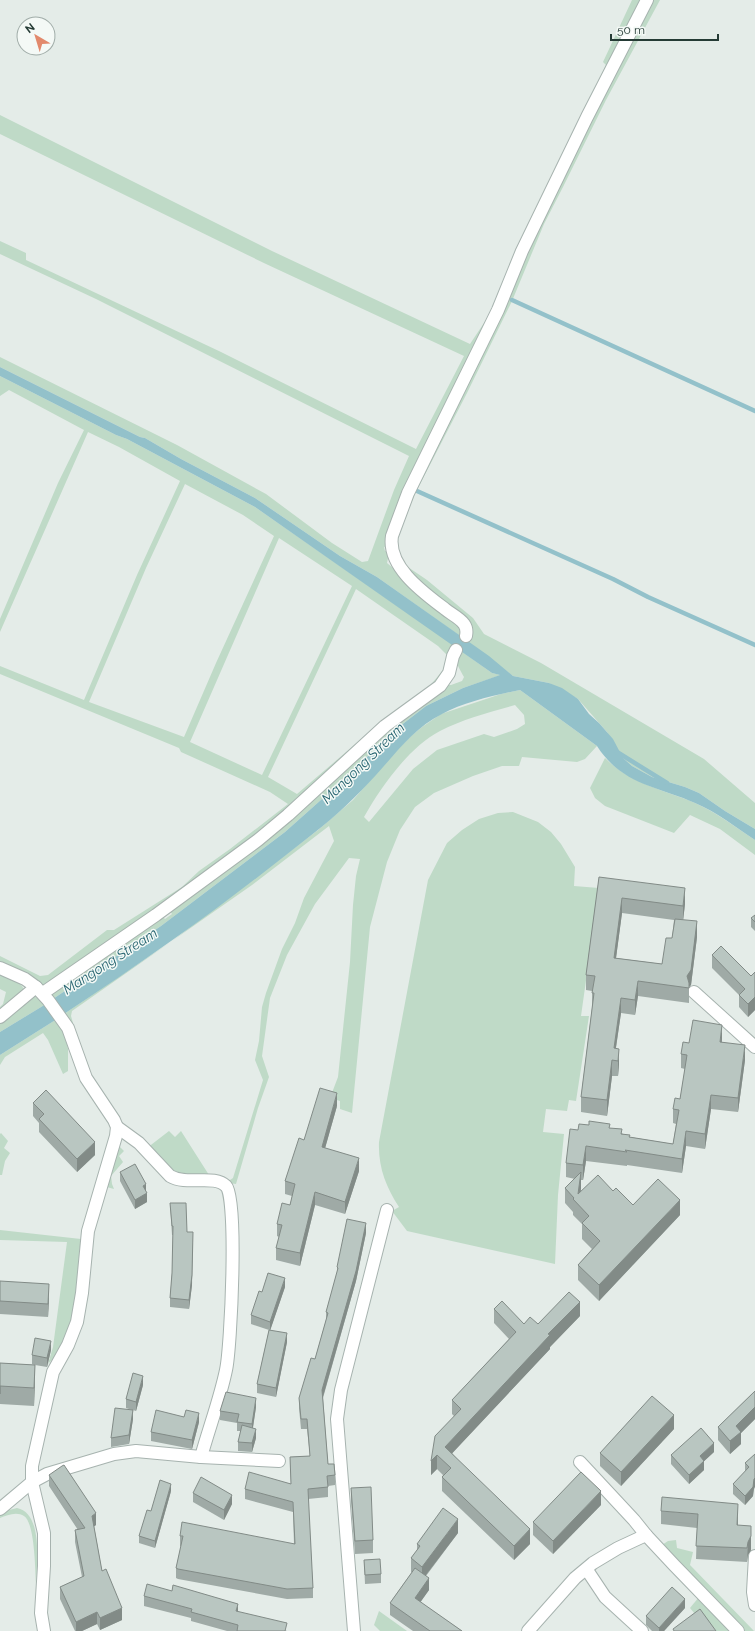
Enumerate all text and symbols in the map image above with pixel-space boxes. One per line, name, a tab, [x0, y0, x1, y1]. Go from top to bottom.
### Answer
north arrow	[16, 16, 56, 56]
scale bar	[611, 16, 718, 42]
text: N	[23, 21, 37, 36]
text: 50 m	[617, 23, 645, 37]
water label: Mangong Stream	[318, 719, 408, 807]
water label: Mangong Stream	[60, 925, 160, 997]

